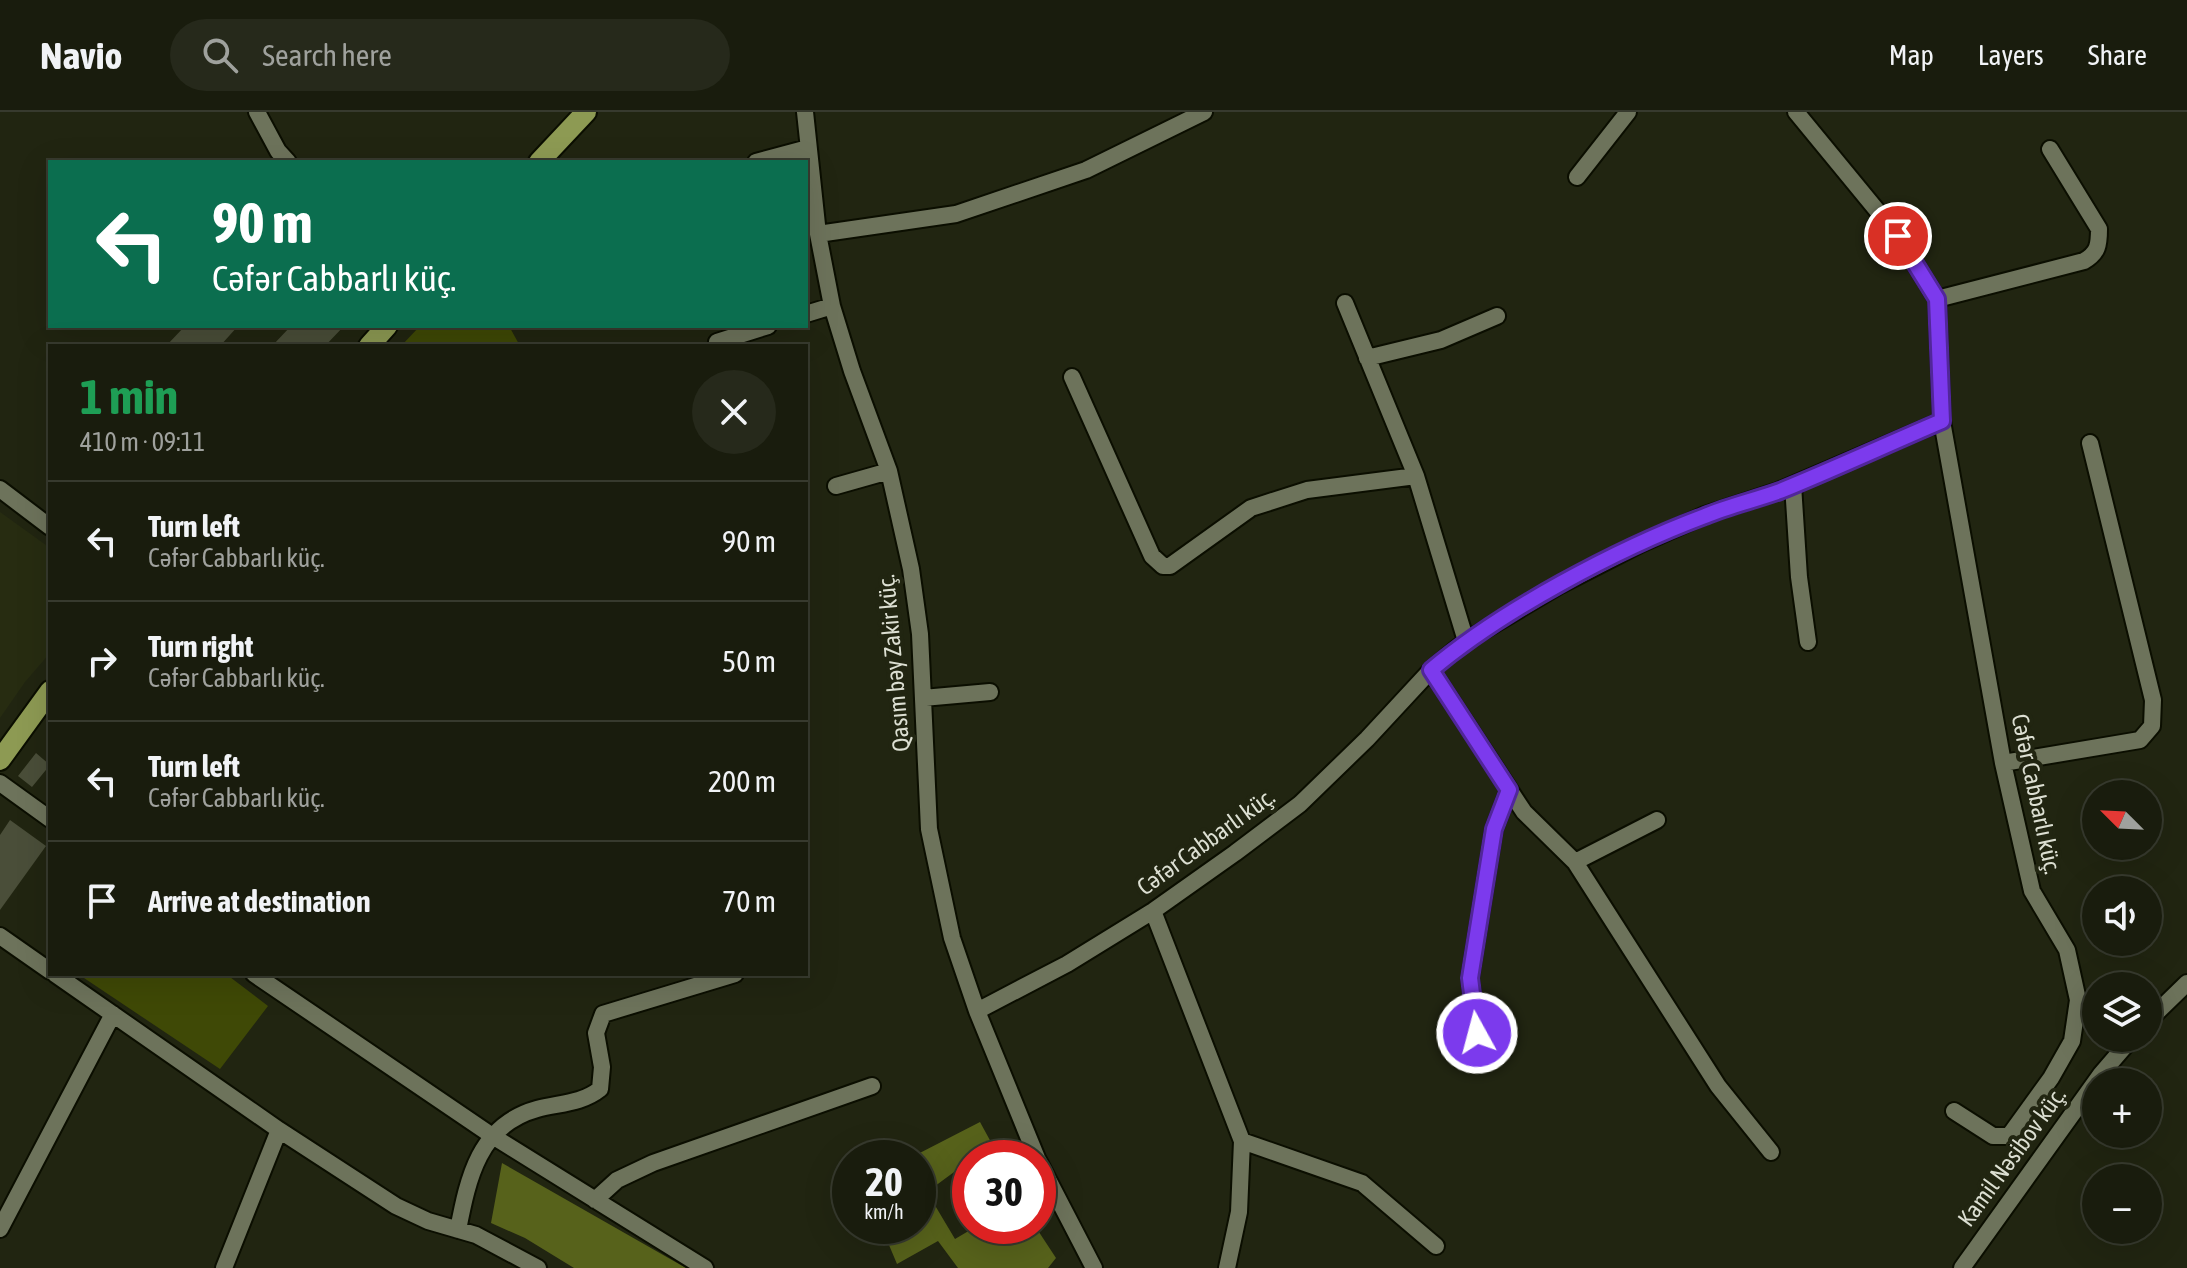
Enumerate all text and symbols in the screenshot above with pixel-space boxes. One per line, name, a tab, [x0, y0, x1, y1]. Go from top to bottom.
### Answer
search box	[170, 19, 730, 91]
icon: search	[198, 33, 242, 77]
text: Navio	[40, 34, 122, 77]
text: Search here	[262, 38, 392, 72]
text: Map	[1889, 39, 1934, 71]
text: Layers	[1978, 39, 2044, 71]
text: Share	[2088, 39, 2147, 71]
text: 90 m	[212, 191, 313, 255]
icon: left	[80, 192, 184, 296]
pin	[1864, 202, 1932, 270]
icon: arrive	[1876, 214, 1920, 258]
text: Cəfər Cabbarlı küç.	[212, 257, 457, 299]
text: 1 min	[80, 369, 178, 424]
button: close	[692, 370, 776, 454]
text: 410 m · 09:11	[80, 427, 205, 457]
text: Turn left	[148, 509, 240, 543]
icon: left	[80, 519, 124, 563]
text: 90 m	[722, 524, 776, 558]
text: Cəfər Cabbarlı küç.	[148, 543, 325, 573]
street label: Qasım bəy Zakir küç.	[872, 573, 915, 753]
text: Turn right	[148, 629, 254, 663]
icon: right	[80, 639, 124, 683]
text: 50 m	[722, 644, 776, 678]
text: Cəfər Cabbarlı küç.	[148, 663, 325, 693]
street label: Cəfər Cabbarlı küç.	[2006, 711, 2067, 876]
text: Turn left	[148, 749, 240, 783]
icon: left	[80, 759, 124, 803]
text: 200 m	[708, 764, 776, 798]
north arrow	[2082, 780, 2162, 860]
map controls	[2082, 780, 2162, 1244]
text: Cəfər Cabbarlı küç.	[148, 783, 325, 813]
street label: Cəfər Cabbarlı küç.	[1132, 783, 1280, 900]
button: sound	[2082, 876, 2162, 956]
icon: arrive	[80, 879, 124, 923]
text: Arrive at destination	[148, 884, 370, 918]
text: 70 m	[722, 884, 776, 918]
button: layers	[2082, 972, 2162, 1052]
position arrow	[1435, 991, 1519, 1075]
button: +	[2082, 1068, 2162, 1148]
street label: Kamil Nəsibov küç.	[1952, 1082, 2071, 1231]
speed limit sign: 30	[952, 1140, 1056, 1244]
text: 20	[865, 1159, 903, 1204]
button: −	[2082, 1164, 2162, 1244]
text: km/h	[864, 1200, 904, 1223]

